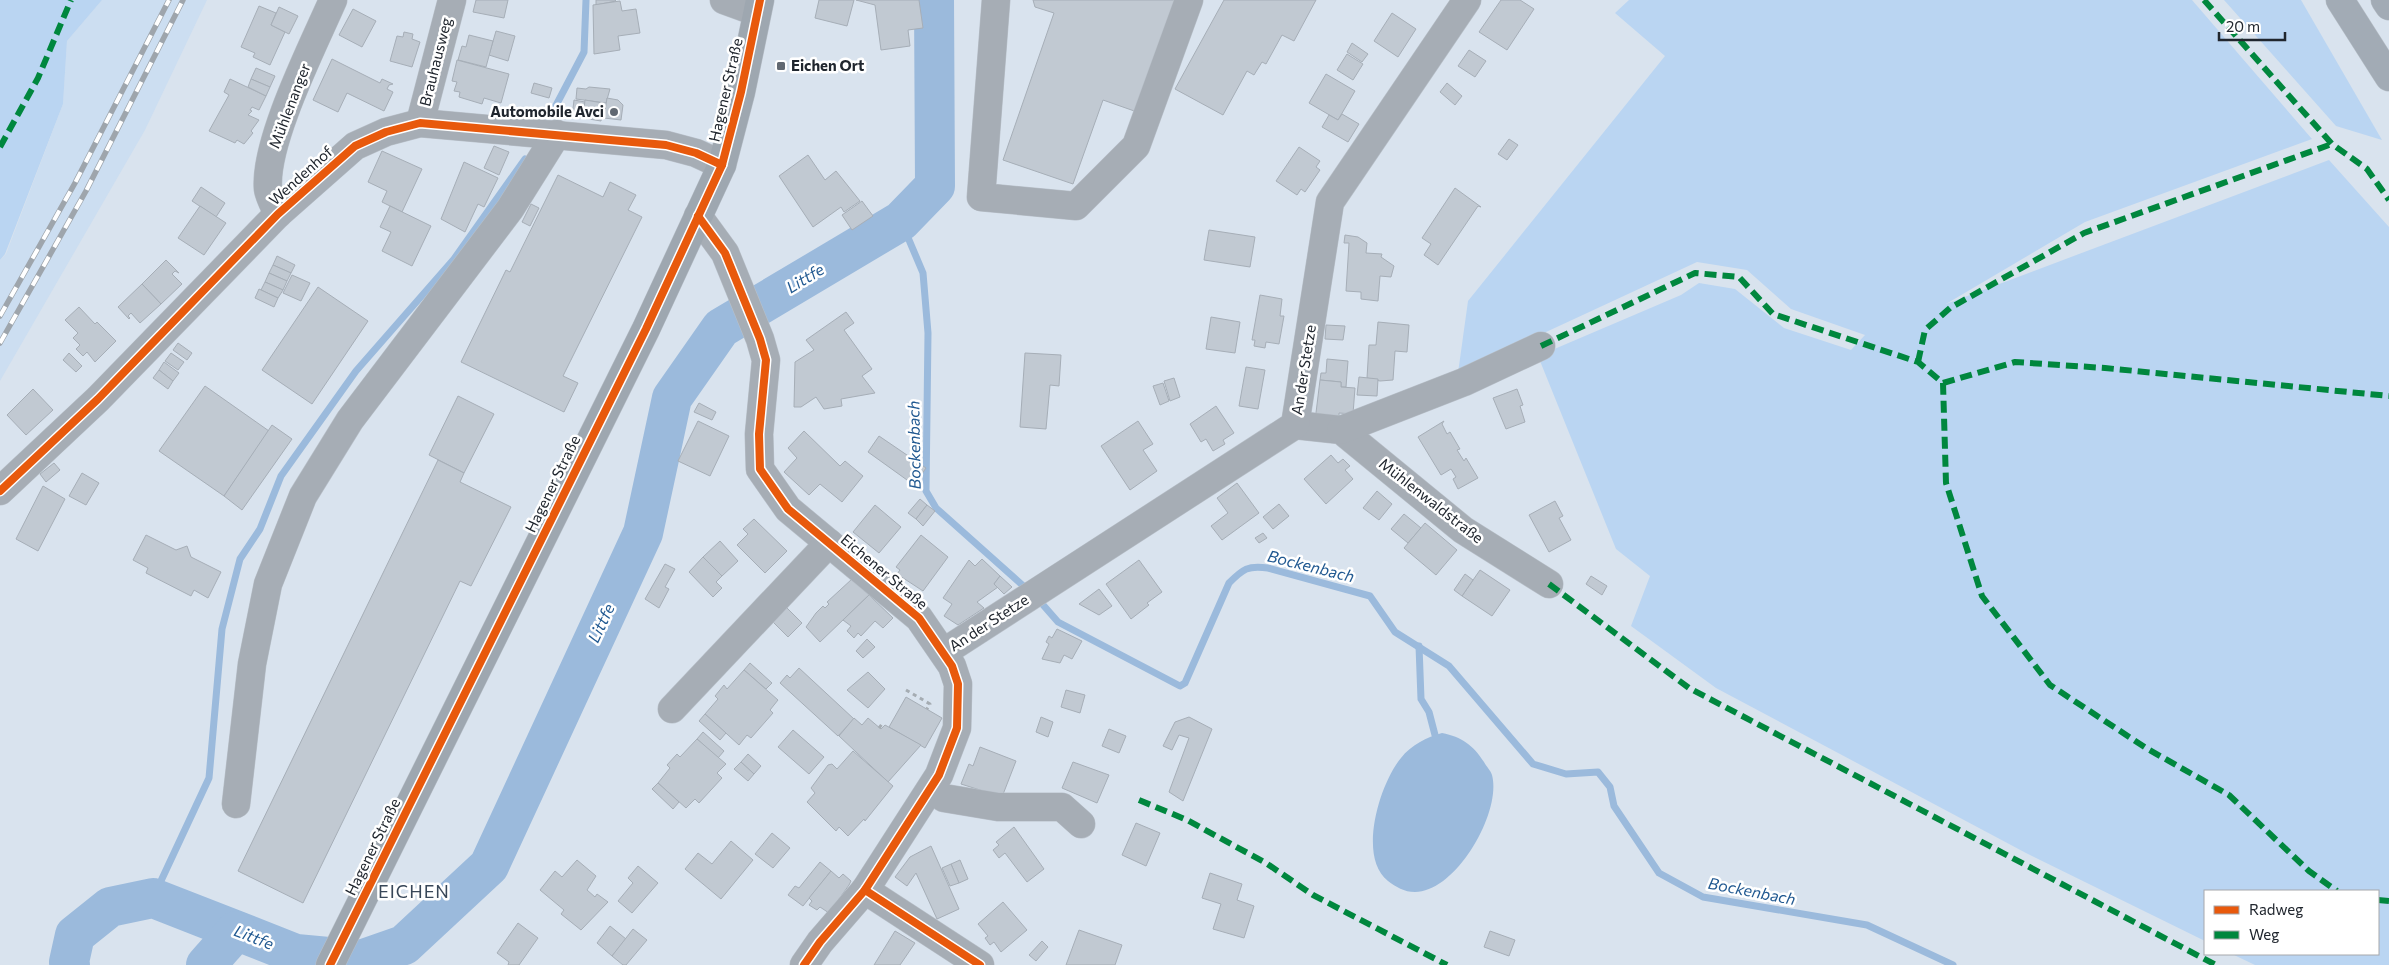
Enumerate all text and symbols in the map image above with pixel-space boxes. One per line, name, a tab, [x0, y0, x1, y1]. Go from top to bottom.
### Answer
scale bar	[2219, 10, 2285, 42]
street label: Brauhausweg	[415, 15, 455, 108]
text: 20 m	[2226, 17, 2260, 35]
street label: Hagener Straße	[704, 36, 746, 143]
place label: Eichen Ort	[791, 56, 864, 74]
street label: Mühlenanger	[265, 60, 314, 151]
marker: Eichen Ort	[775, 60, 787, 72]
place label: Automobile Avci	[490, 102, 604, 120]
marker: Automobile Avci	[608, 106, 620, 118]
street label: Wendenhof	[265, 142, 336, 208]
water label: Littfe	[782, 259, 828, 296]
street label: An der Stetze	[1287, 323, 1319, 416]
water label: Bockenbach	[903, 401, 924, 489]
street label: Hagener Straße	[521, 432, 583, 535]
street label: Mühlenwaldstraße	[1376, 454, 1487, 547]
street label: Eichener Straße	[838, 530, 932, 613]
water label: Bockenbach	[1266, 546, 1356, 585]
street label: An der Stetze	[945, 590, 1032, 655]
water label: Littfe	[583, 600, 618, 645]
street label: Hagener Straße	[341, 795, 403, 898]
water label: Bockenbach	[1707, 873, 1797, 908]
district label: EICHEN	[378, 880, 450, 902]
legend	[2204, 890, 2379, 955]
text: Radweg	[2249, 900, 2303, 918]
water label: Littfe	[232, 920, 277, 953]
text: Weg	[2249, 925, 2279, 943]

